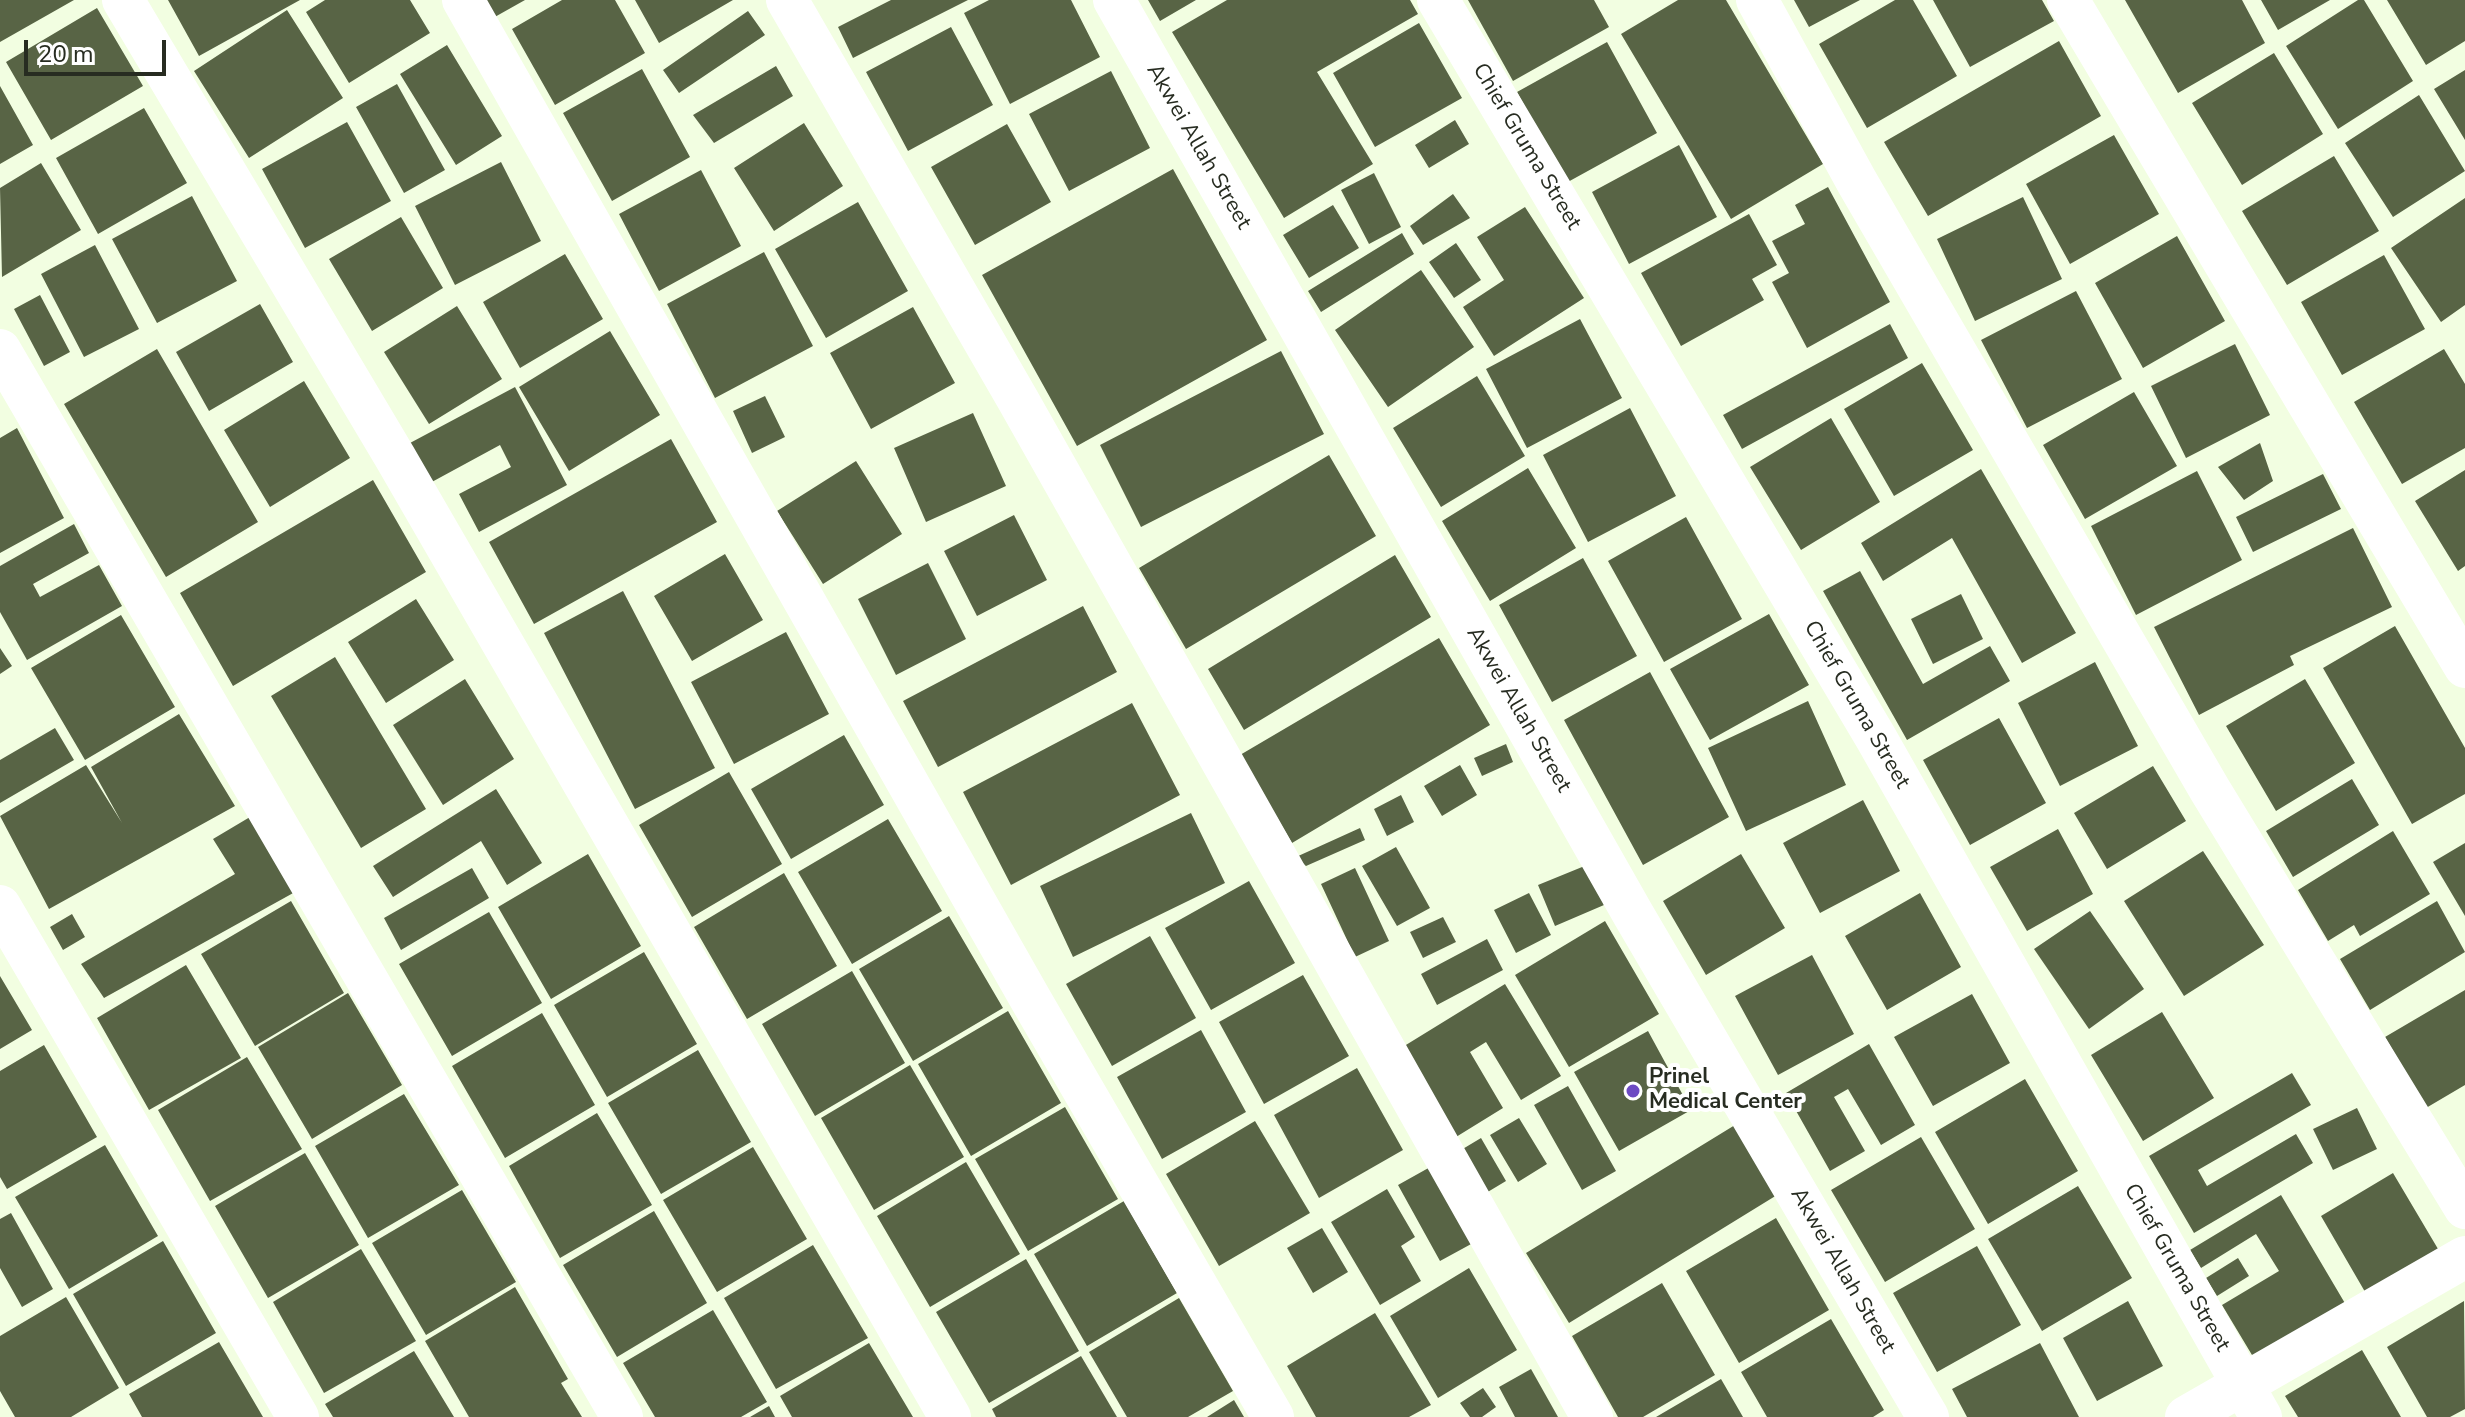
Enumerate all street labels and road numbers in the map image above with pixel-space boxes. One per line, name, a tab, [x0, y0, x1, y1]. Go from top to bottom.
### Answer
street label: Chief Gruma Street	[1466, 59, 1586, 235]
street label: Akwei Allah Street	[1140, 60, 1256, 234]
street label: Chief Gruma Street	[1797, 616, 1915, 794]
street label: Akwei Allah Street	[1460, 623, 1576, 797]
street label: Chief Gruma Street	[2117, 1179, 2235, 1357]
street label: Akwei Allah Street	[1784, 1184, 1900, 1358]

